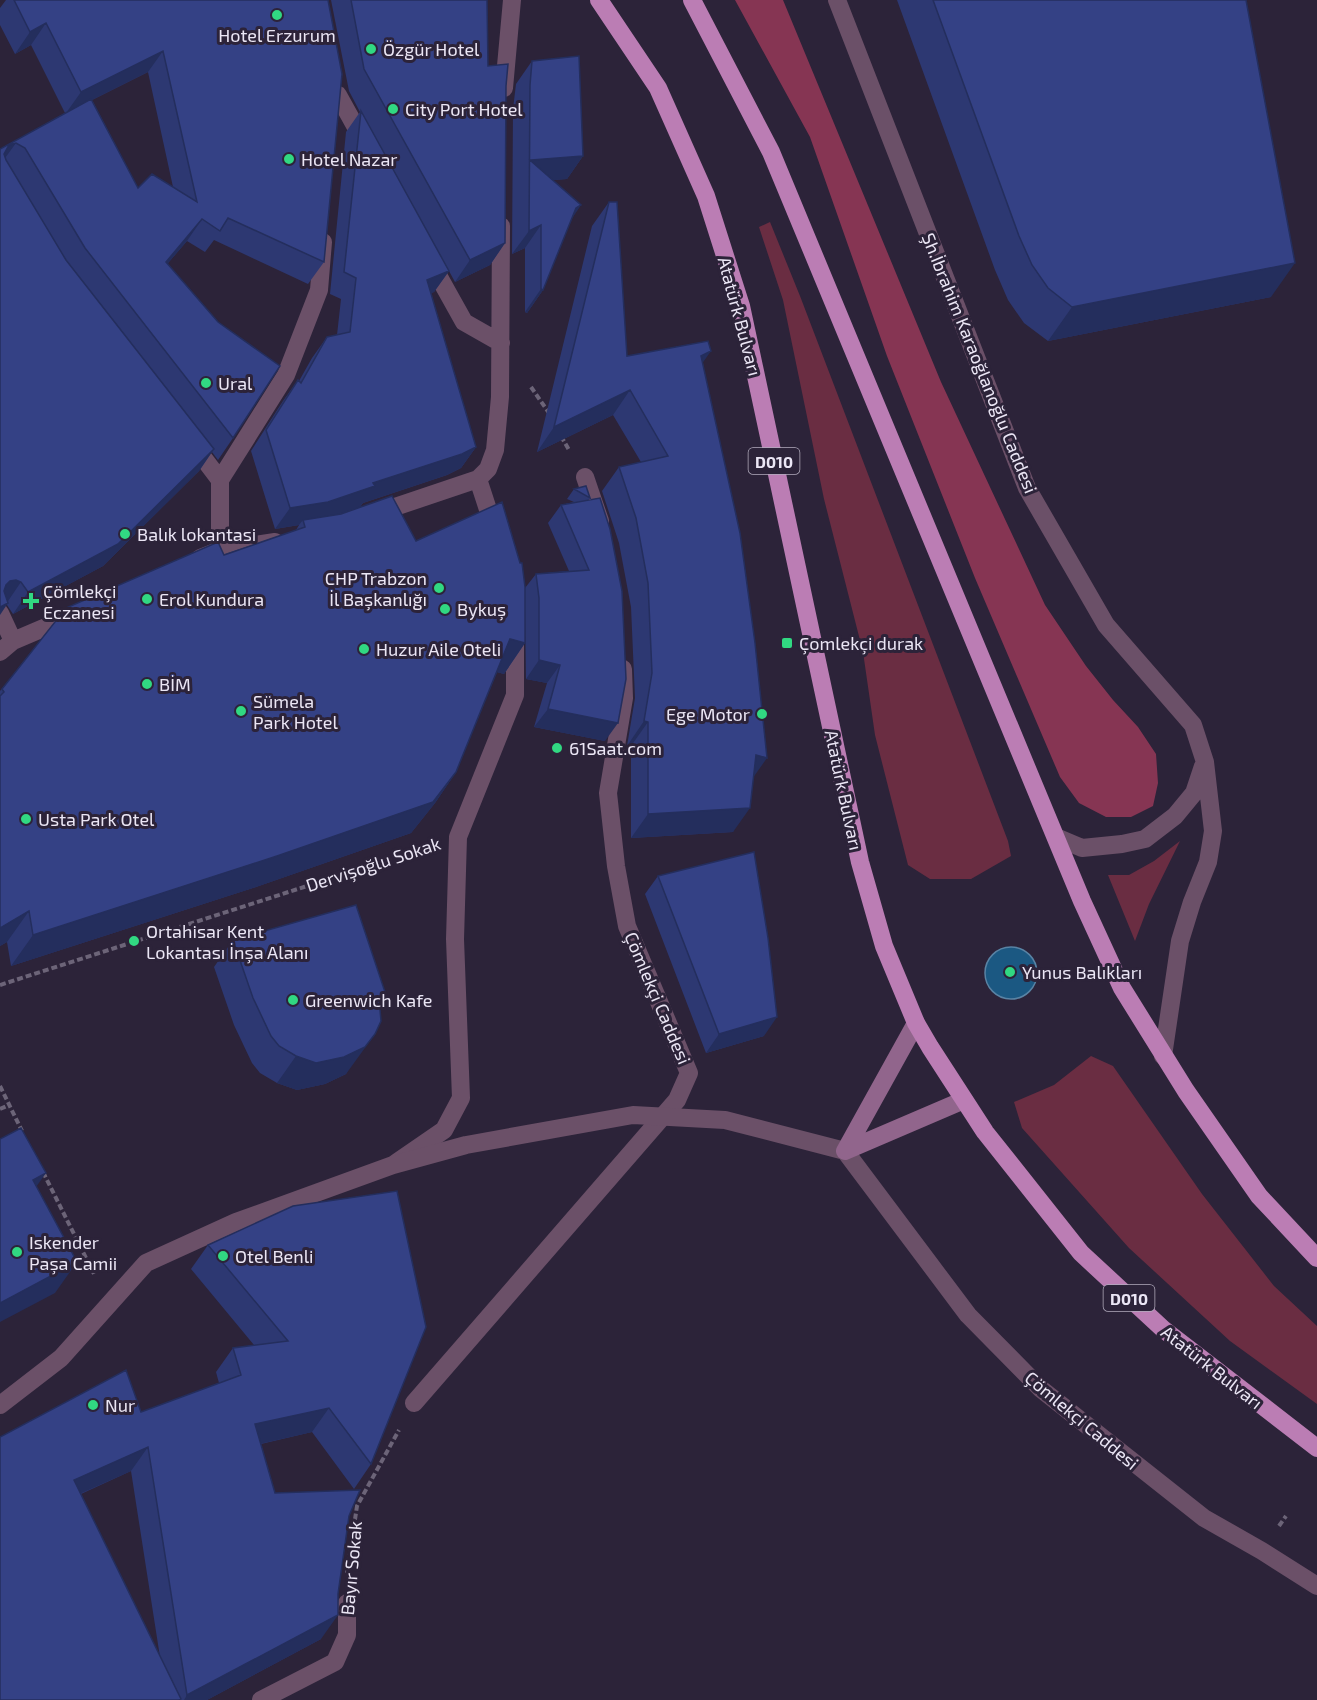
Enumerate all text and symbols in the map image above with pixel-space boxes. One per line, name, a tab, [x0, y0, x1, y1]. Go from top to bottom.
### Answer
marker: Hotel Erzurum	[270, 8, 284, 22]
place label: Hotel Erzurum	[218, 24, 336, 46]
place label: Özgür Hotel	[383, 38, 480, 60]
marker: Özgür Hotel	[364, 42, 378, 56]
place label: City Port Hotel	[405, 98, 523, 120]
marker: City Port Hotel	[386, 102, 400, 116]
place label: Hotel Nazar	[301, 148, 398, 170]
marker: Hotel Nazar	[282, 152, 296, 166]
street label: Şh.İbrahim Karaoğlanoğlu Caddesi	[917, 230, 1042, 497]
street label: Atatürk Bulvarı	[714, 254, 766, 378]
place label: Ural	[218, 372, 253, 394]
marker: Ural	[199, 376, 213, 390]
road number: D010	[748, 448, 800, 474]
place label: Balık lokantasi	[137, 523, 256, 545]
marker: Balık lokantasi	[118, 527, 132, 541]
place label: CHP Trabzon İl Başkanlığı	[325, 567, 427, 611]
place label: Çömlekçi Eczanesi	[43, 580, 116, 623]
marker: CHP Trabzon İl Başkanlığı	[432, 581, 446, 595]
place label: Erol Kundura	[159, 588, 264, 610]
marker: Erol Kundura	[140, 592, 154, 606]
marker: Çömlekçi Eczanesi	[24, 594, 38, 608]
place label: Bykuş	[457, 598, 506, 621]
marker: Bykuş	[438, 602, 452, 616]
place label: Çomlekçi durak	[799, 632, 923, 655]
marker: Çomlekçi durak	[780, 636, 794, 650]
place label: Huzur Aile Oteli	[376, 638, 501, 660]
marker: Huzur Aile Oteli	[357, 642, 371, 656]
place label: BİM	[159, 673, 191, 695]
marker: BİM	[140, 677, 154, 691]
place label: Sümela Park Hotel	[253, 690, 338, 733]
place label: Ege Motor	[666, 703, 750, 725]
marker: Sümela Park Hotel	[234, 704, 248, 718]
marker: Ege Motor	[755, 707, 769, 721]
street label: Atatürk Bulvarı	[821, 728, 867, 852]
place label: 61Saat.com	[569, 737, 662, 759]
marker: 61Saat.com	[550, 741, 564, 755]
place label: Usta Park Otel	[38, 808, 155, 830]
marker: Usta Park Otel	[19, 812, 33, 826]
street label: Dervişoğlu Sokak	[303, 832, 443, 897]
place label: Ortahisar Kent Lokantası İnşa Alanı	[146, 920, 308, 964]
street label: Çömlekçi Caddesi	[619, 929, 696, 1068]
marker: Ortahisar Kent Lokantası İnşa Alanı	[127, 934, 141, 948]
place label: Yunus Balıkları	[1022, 961, 1142, 983]
marker: Yunus Balıkları	[1003, 965, 1017, 979]
place label: Greenwich Kafe	[305, 989, 433, 1011]
marker: Greenwich Kafe	[286, 993, 300, 1007]
place label: Iskender Paşa Camii	[29, 1231, 117, 1275]
marker: Iskender Paşa Camii	[10, 1245, 24, 1259]
place label: Otel Benli	[235, 1245, 314, 1267]
marker: Otel Benli	[216, 1249, 230, 1263]
road number: D010	[1104, 1285, 1154, 1311]
street label: Atatürk Bulvarı	[1157, 1321, 1267, 1413]
street label: Çömlekçi Caddesi	[1020, 1366, 1143, 1475]
place label: Nur	[105, 1394, 135, 1416]
marker: Nur	[86, 1398, 100, 1412]
street label: Bayır Sokak	[336, 1520, 366, 1616]

